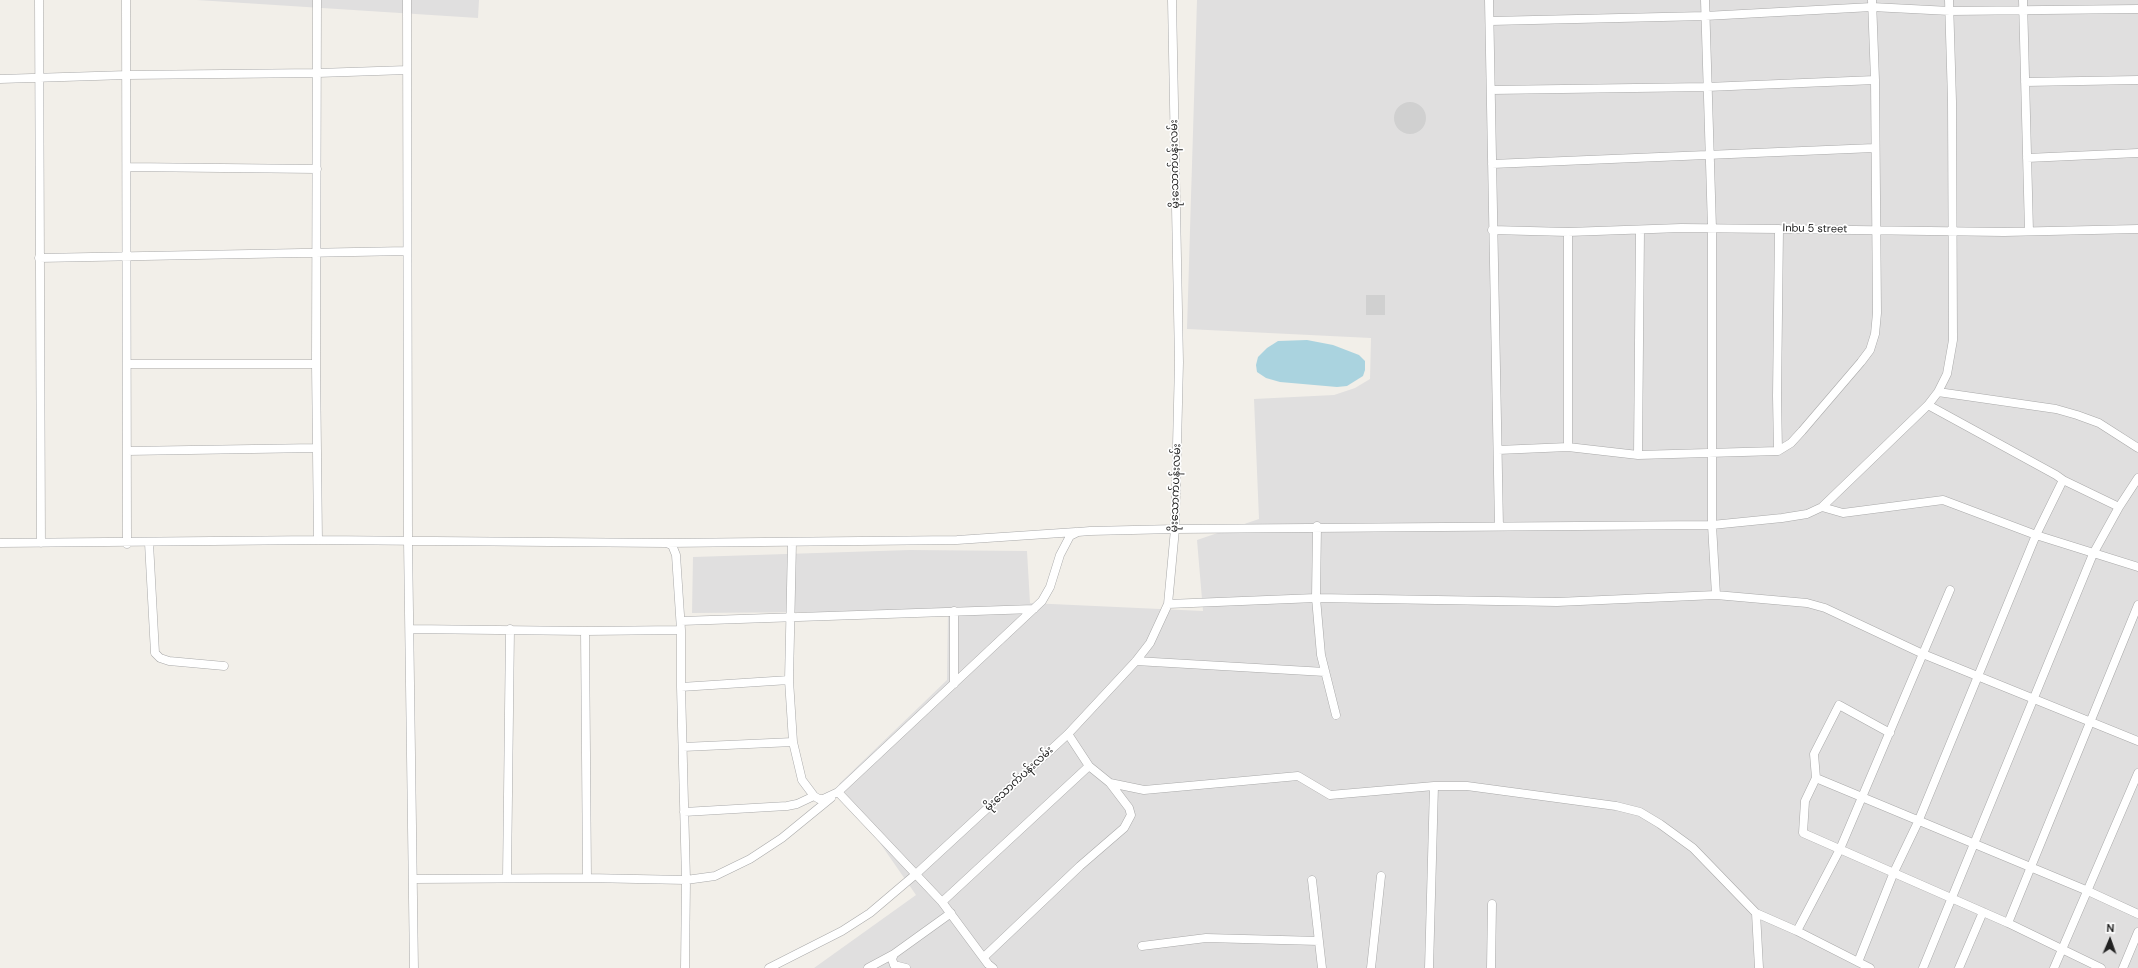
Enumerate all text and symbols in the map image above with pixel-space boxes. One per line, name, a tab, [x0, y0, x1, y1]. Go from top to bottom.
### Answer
street label: မိုးသောက်ပန်းလမ်း	[1168, 119, 1182, 209]
street label: Inbu 5 street	[1783, 222, 1847, 236]
street label: မိုးသောက်ပန်းလမ်း	[1168, 443, 1184, 533]
street label: မိုးသောက်ပန်းလမ်း	[982, 744, 1056, 814]
north arrow	[2090, 920, 2130, 960]
text: N	[2106, 921, 2115, 935]

